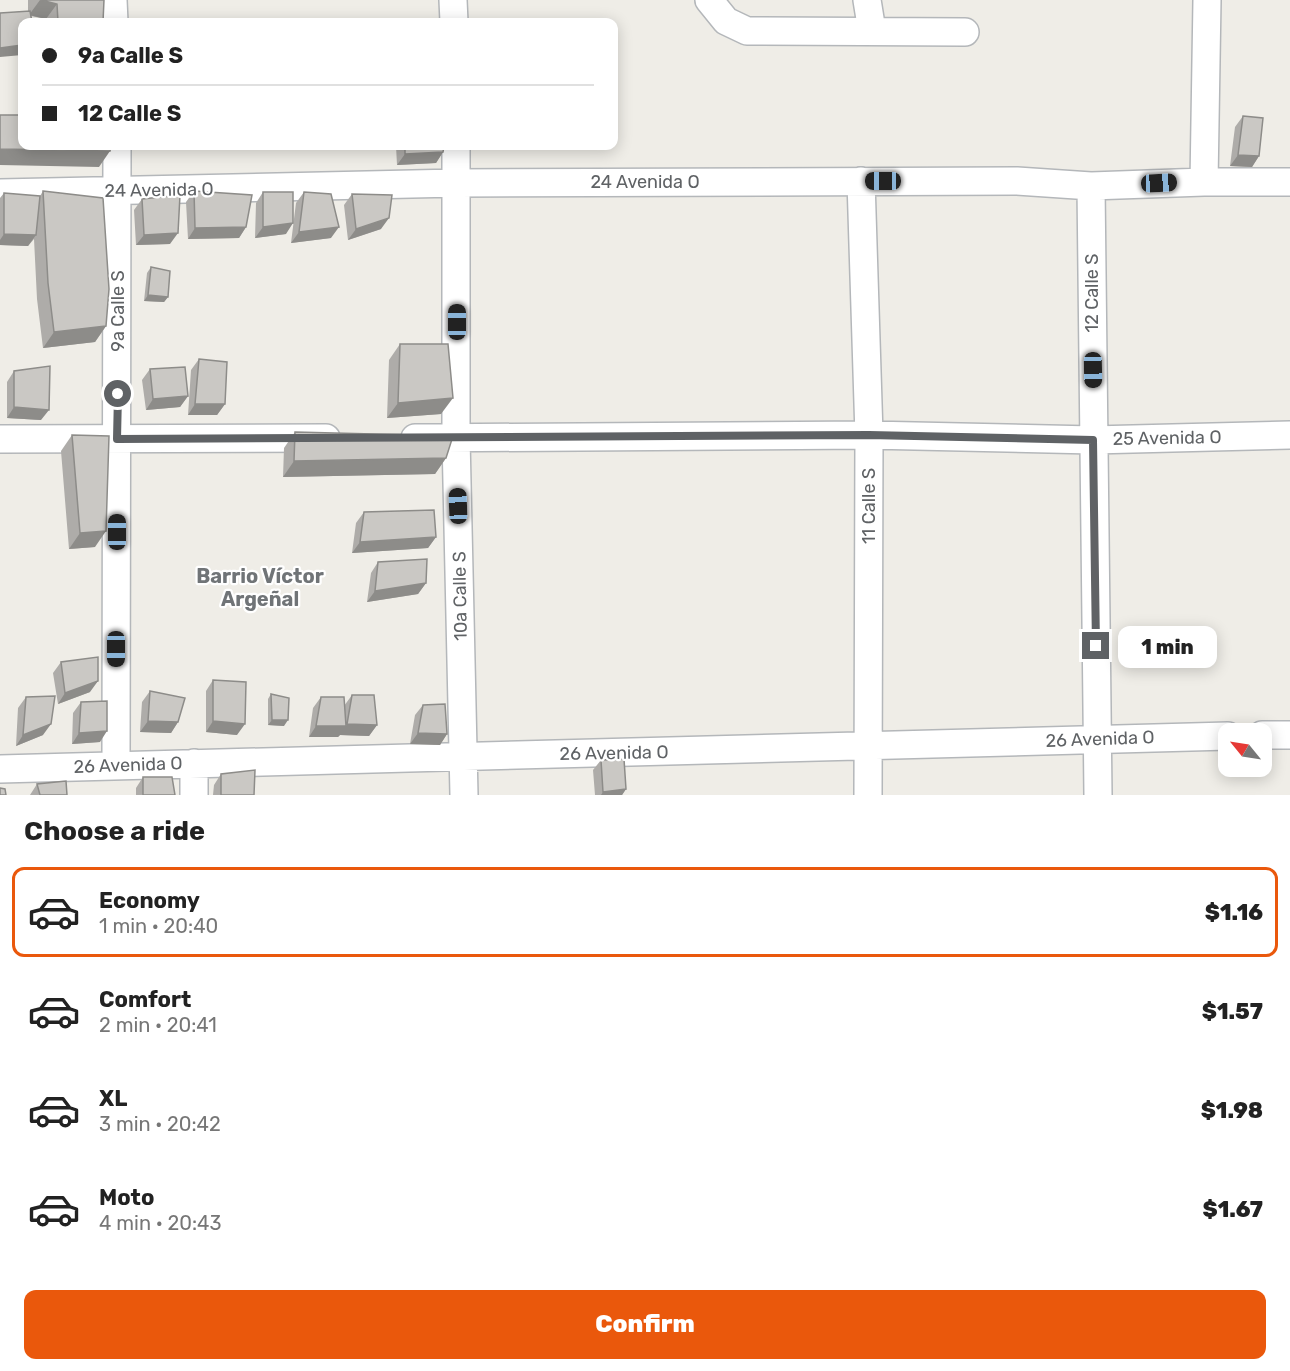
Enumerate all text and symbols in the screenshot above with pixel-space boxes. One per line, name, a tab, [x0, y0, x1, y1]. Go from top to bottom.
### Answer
text: 9a Calle S	[78, 42, 183, 69]
text: 12 Calle S	[78, 100, 181, 127]
street label: 24 Avenida O	[590, 171, 700, 193]
car	[865, 172, 901, 190]
car	[1141, 173, 1177, 193]
street label: 24 Avenida O	[104, 178, 214, 202]
street label: 12 Calle S	[1081, 253, 1103, 333]
street label: 9a Calle S	[107, 270, 129, 352]
car	[448, 304, 466, 340]
car	[1084, 352, 1102, 388]
route start	[104, 380, 131, 407]
street label: 25 Avenida O	[1112, 426, 1222, 450]
street label: 11 Calle S	[858, 468, 880, 544]
car	[448, 488, 468, 524]
car	[108, 514, 126, 550]
street label: 10a Calle S	[448, 551, 472, 641]
district label: Barrio Víctor Argeñal	[196, 564, 324, 611]
callout: 1 min	[1117, 625, 1216, 667]
car	[107, 631, 125, 667]
route end	[1082, 632, 1109, 659]
text: 1 min	[1141, 635, 1194, 659]
north arrow	[1218, 723, 1272, 777]
map controls	[1218, 723, 1272, 777]
street label: 26 Avenida O	[1045, 726, 1155, 752]
street label: 26 Avenida O	[559, 741, 669, 765]
street label: 26 Avenida O	[73, 752, 183, 778]
text: Choose a ride	[24, 815, 205, 847]
icon: car	[27, 885, 81, 939]
text: Economy	[99, 887, 200, 914]
text: $1.16	[1205, 899, 1263, 926]
text: 1 min · 20:40	[99, 914, 218, 938]
icon: car	[27, 984, 81, 1038]
text: Comfort	[99, 986, 191, 1013]
text: $1.57	[1202, 998, 1263, 1025]
text: 2 min · 20:41	[99, 1013, 217, 1037]
icon: car	[27, 1083, 81, 1137]
text: XL	[99, 1085, 127, 1112]
text: $1.98	[1201, 1097, 1263, 1124]
text: 3 min · 20:42	[99, 1112, 221, 1136]
icon: car	[27, 1182, 81, 1236]
text: Moto	[99, 1184, 154, 1211]
text: $1.67	[1203, 1196, 1263, 1223]
text: 4 min · 20:43	[99, 1211, 221, 1235]
button: Confirm	[24, 1290, 1266, 1359]

